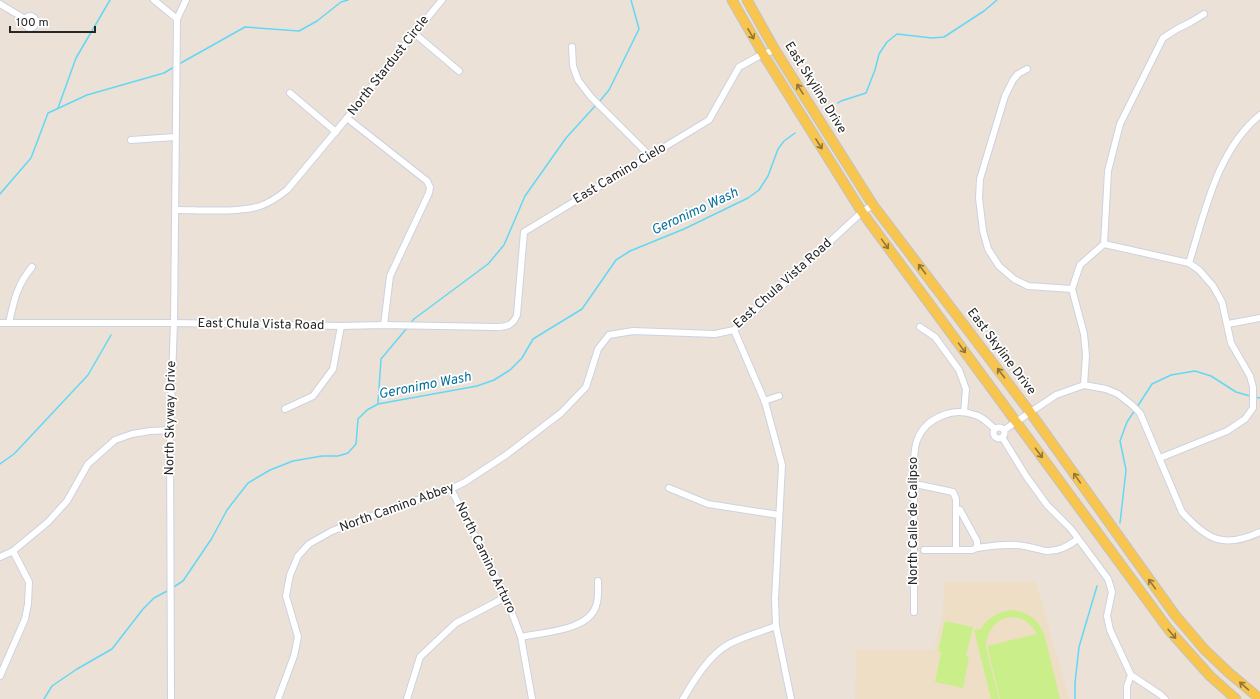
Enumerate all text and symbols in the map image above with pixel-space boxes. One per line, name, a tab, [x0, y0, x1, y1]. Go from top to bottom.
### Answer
scale bar	[10, 8, 95, 34]
street label: North Stardust Circle	[345, 13, 433, 119]
text: 100 m	[16, 15, 49, 31]
one-way arrow	[748, 28, 756, 40]
street label: East Skyline Drive	[780, 39, 850, 137]
one-way arrow	[795, 83, 803, 95]
one-way arrow	[815, 139, 824, 150]
street label: East Camino Cielo	[571, 140, 669, 208]
water label: Geronimo Wash	[649, 184, 741, 240]
street label: East Chula Vista Road	[731, 236, 835, 332]
one-way arrow	[881, 238, 889, 249]
one-way arrow	[918, 264, 926, 275]
street label: East Skyline Drive	[963, 305, 1039, 399]
street label: East Chula Vista Road	[197, 316, 325, 334]
one-way arrow	[958, 343, 966, 354]
street label: North Skyway Drive	[162, 360, 180, 476]
one-way arrow	[996, 367, 1005, 378]
water label: Geronimo Wash	[377, 369, 473, 403]
one-way arrow	[1035, 448, 1043, 459]
street label: North Calle de Calipso	[906, 457, 922, 585]
one-way arrow	[1073, 473, 1081, 484]
street label: North Camino Abbey	[337, 480, 457, 536]
street label: North Camino Arturo	[451, 500, 519, 616]
one-way arrow	[1148, 579, 1156, 590]
one-way arrow	[1167, 629, 1176, 639]
one-way arrow	[1238, 681, 1249, 690]

